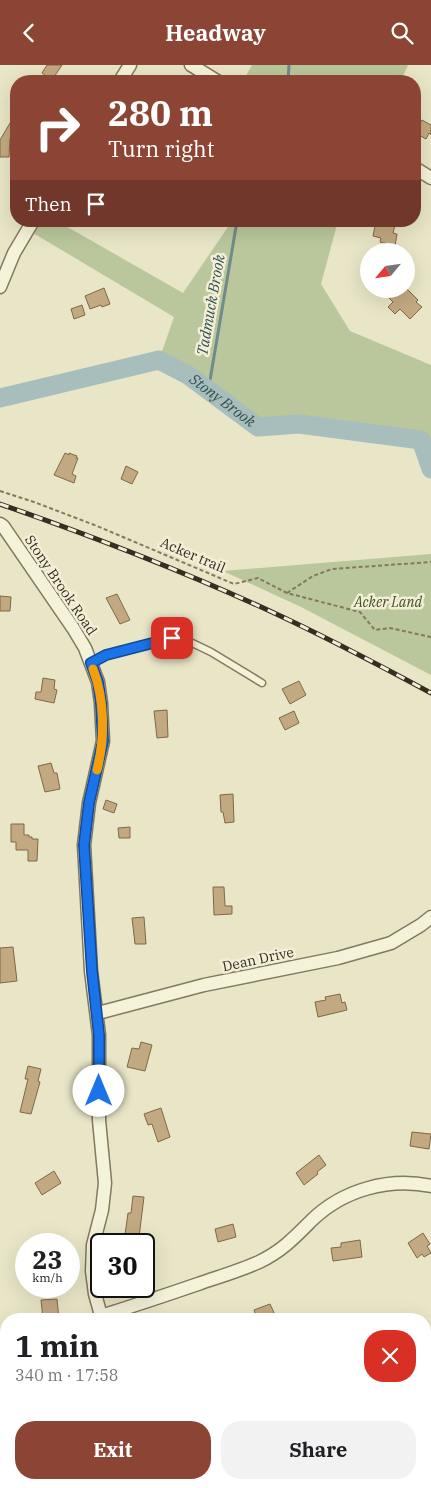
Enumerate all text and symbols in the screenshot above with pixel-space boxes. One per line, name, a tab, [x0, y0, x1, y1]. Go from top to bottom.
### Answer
text: Headway	[165, 18, 266, 47]
icon: back	[15, 19, 43, 47]
icon: search	[388, 19, 416, 47]
text: 280 m	[108, 90, 213, 136]
icon: right	[25, 95, 90, 160]
text: Turn right	[108, 134, 215, 163]
icon: arrive	[82, 190, 110, 218]
text: Then	[25, 192, 72, 216]
north arrow	[360, 243, 415, 297]
map controls	[360, 243, 415, 298]
water label: Tadmuck Brook	[192, 253, 229, 357]
water label: Stony Brook	[185, 369, 260, 431]
street label: Stony Brook Road	[21, 532, 101, 639]
street label: Acker trail	[158, 533, 228, 577]
park label: Acker Land	[353, 593, 422, 611]
pin	[151, 617, 193, 659]
icon: arrive	[158, 624, 186, 652]
street label: Dean Drive	[221, 943, 295, 975]
position arrow	[72, 1064, 124, 1116]
speed limit sign: 30	[90, 1233, 155, 1298]
text: 23	[32, 1243, 63, 1276]
text: km/h	[32, 1270, 63, 1285]
text: 1 min	[15, 1326, 99, 1365]
button: close	[364, 1330, 416, 1382]
text: 340 m · 17:58	[15, 1365, 118, 1385]
button: Exit	[15, 1421, 211, 1479]
button: Share	[221, 1421, 416, 1479]

